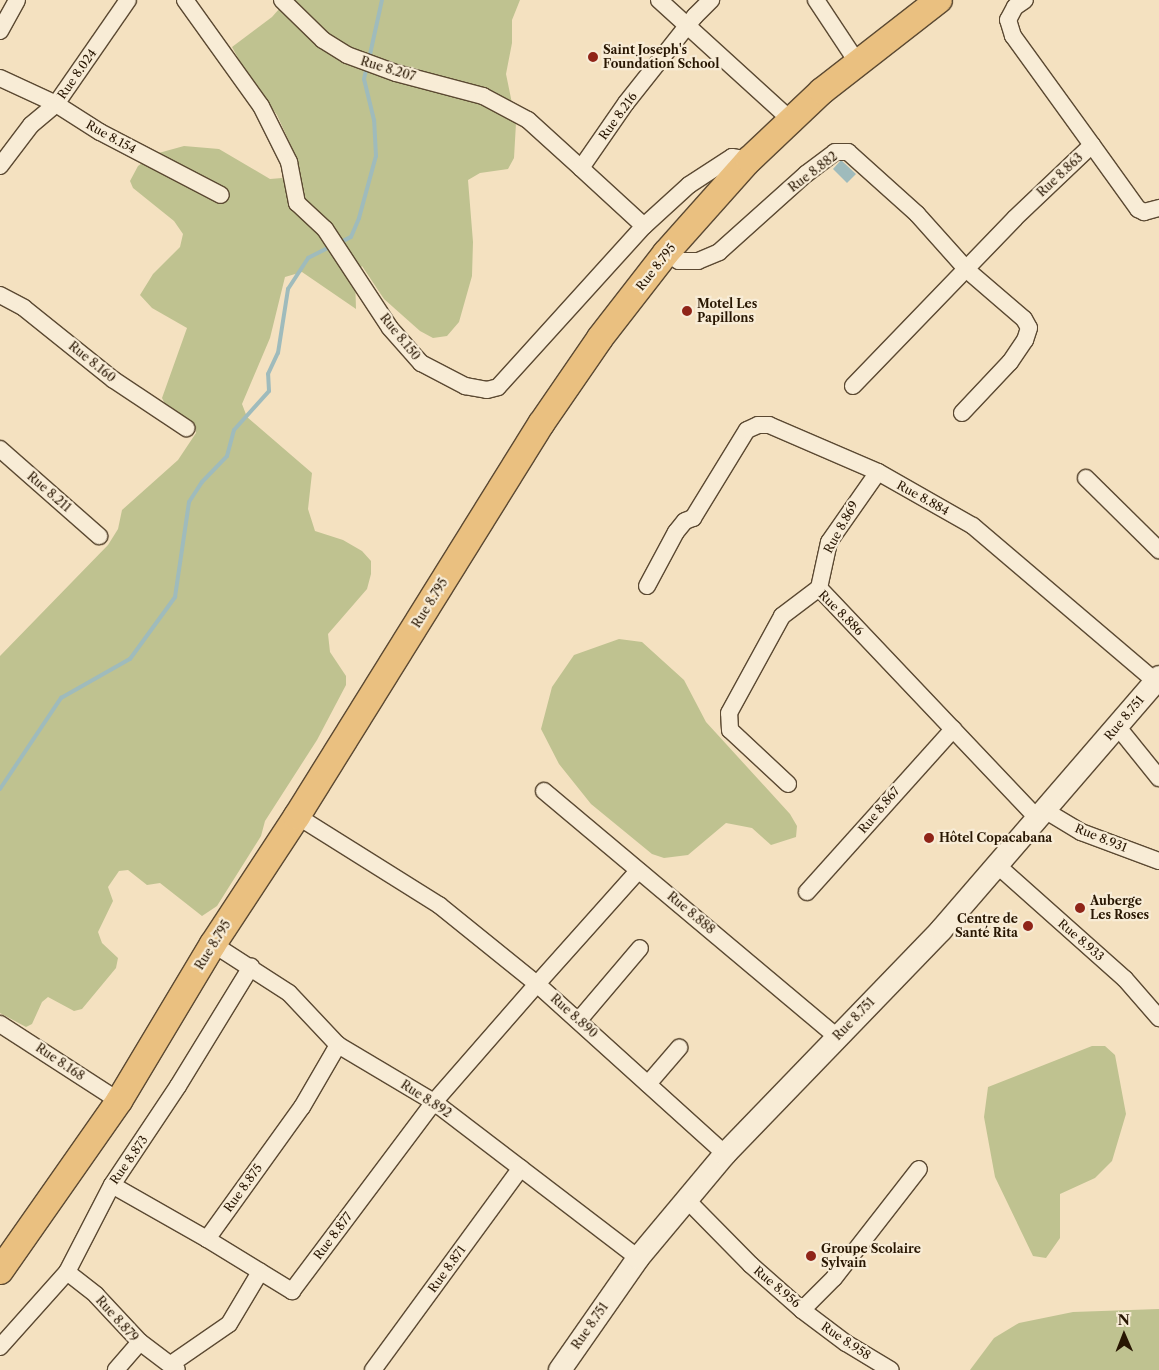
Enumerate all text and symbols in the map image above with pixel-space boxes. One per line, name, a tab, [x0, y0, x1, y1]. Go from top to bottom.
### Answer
place label: Saint Joseph's Foundation School	[603, 43, 719, 71]
street label: Rue 8.024	[55, 46, 99, 102]
marker: Saint Joseph's Foundation School	[587, 51, 599, 63]
street label: Rue 8.207	[359, 54, 417, 84]
street label: Rue 8.216	[596, 89, 640, 143]
street label: Rue 8.154	[84, 117, 138, 157]
street label: Rue 8.882	[786, 149, 840, 195]
street label: Rue 8.863	[1034, 150, 1086, 200]
street label: Rue 8.795	[633, 241, 679, 293]
place label: Motel Les Papillons	[697, 297, 757, 325]
marker: Motel Les Papillons	[681, 305, 693, 317]
street label: Rue 8.150	[377, 311, 423, 363]
street label: Rue 8.160	[66, 339, 118, 385]
street label: Rue 8.211	[24, 469, 74, 515]
street label: Rue 8.884	[894, 478, 952, 518]
street label: Rue 8.869	[821, 498, 861, 556]
street label: Rue 8.795	[409, 576, 451, 630]
street label: Rue 8.886	[816, 588, 866, 638]
street label: Rue 8.751	[1101, 693, 1147, 743]
street label: Rue 8.867	[855, 784, 903, 836]
street label: Rue 8.931	[1073, 821, 1129, 855]
place label: Hôtel Copacabana	[939, 831, 1052, 845]
marker: Hôtel Copacabana	[923, 832, 935, 844]
street label: Rue 8.888	[664, 889, 718, 937]
place label: Auberge Les Roses	[1090, 894, 1149, 922]
marker: Auberge Les Roses	[1074, 902, 1086, 914]
place label: Centre de Santé Rita	[955, 912, 1018, 940]
street label: Rue 8.933	[1055, 916, 1107, 964]
street label: Rue 8.795	[192, 918, 234, 972]
marker: Centre de Santé Rita	[1022, 920, 1034, 932]
street label: Rue 8.890	[548, 991, 600, 1041]
street label: Rue 8.751	[830, 995, 878, 1043]
street label: Rue 8.168	[33, 1041, 87, 1083]
street label: Rue 8.892	[398, 1077, 454, 1121]
street label: Rue 8.873	[107, 1133, 151, 1187]
street label: Rue 8.875	[221, 1161, 265, 1215]
street label: Rue 8.877	[311, 1210, 355, 1262]
place label: Groupe Scolaire Sylvain	[821, 1242, 921, 1270]
street label: Rue 8.871	[425, 1243, 469, 1295]
marker: Groupe Scolaire Sylvain	[805, 1250, 817, 1262]
street label: Rue 8.956	[751, 1263, 803, 1311]
street label: Rue 8.879	[93, 1293, 141, 1345]
street label: Rue 8.751	[569, 1300, 611, 1352]
north arrow	[1099, 1310, 1149, 1360]
text: N	[1117, 1311, 1130, 1329]
street label: Rue 8.958	[818, 1319, 874, 1363]

